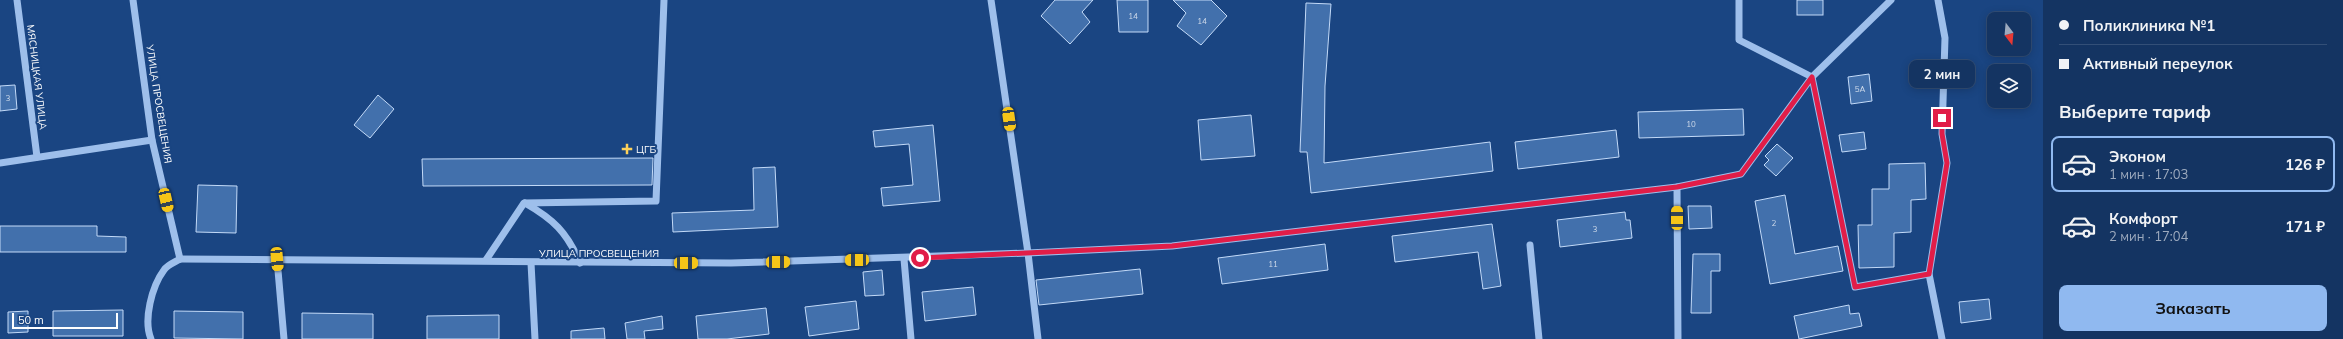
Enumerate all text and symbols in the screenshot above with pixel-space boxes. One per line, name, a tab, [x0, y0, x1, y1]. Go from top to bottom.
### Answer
house number: 14	[1128, 11, 1138, 21]
north arrow	[1987, 12, 2031, 56]
map controls	[1987, 12, 2031, 108]
house number: 14	[1197, 16, 1207, 26]
text: Поликлиника №1	[2083, 16, 2215, 35]
street label: МЯСНИЦКАЯ УЛИЦА	[24, 24, 50, 131]
street label: УЛИЦА ПРОСВЕЩЕНИЯ	[143, 43, 175, 164]
text: Активный переулок	[2083, 54, 2233, 73]
callout: 2 мин	[1909, 60, 1975, 88]
button: layers	[1987, 64, 2031, 108]
text: 2 мин	[1924, 66, 1960, 82]
house number: 5А	[1855, 84, 1865, 94]
house number: 3	[6, 93, 11, 103]
text: Выберите тариф	[2059, 100, 2211, 123]
car	[1001, 106, 1017, 132]
route end	[1933, 109, 1951, 127]
house number: 10	[1686, 119, 1696, 129]
marker: ЦГБ	[621, 143, 633, 155]
place label: ЦГБ	[636, 143, 657, 156]
icon: car	[2061, 146, 2097, 182]
text: Эконом	[2109, 147, 2166, 166]
text: 126 ₽	[2285, 155, 2325, 174]
text: 1 мин · 17:03	[2109, 166, 2188, 182]
car	[157, 187, 175, 213]
car	[1671, 206, 1683, 230]
icon: car	[2061, 208, 2097, 244]
text: Комфорт	[2109, 209, 2178, 228]
text: 171 ₽	[2285, 217, 2325, 236]
house number: 2	[1772, 218, 1777, 228]
house number: 3	[1593, 224, 1598, 234]
text: 2 мин · 17:04	[2109, 228, 2188, 244]
car	[270, 247, 284, 271]
street label: УЛИЦА ПРОСВЕЩЕНИЯ	[538, 247, 659, 260]
route start	[911, 249, 929, 267]
car	[845, 254, 869, 266]
car	[766, 256, 790, 268]
car	[674, 257, 698, 269]
house number: 11	[1268, 259, 1278, 269]
button: Заказать	[2059, 285, 2327, 331]
scale bar	[12, 311, 118, 330]
text: 50 m	[18, 313, 44, 327]

